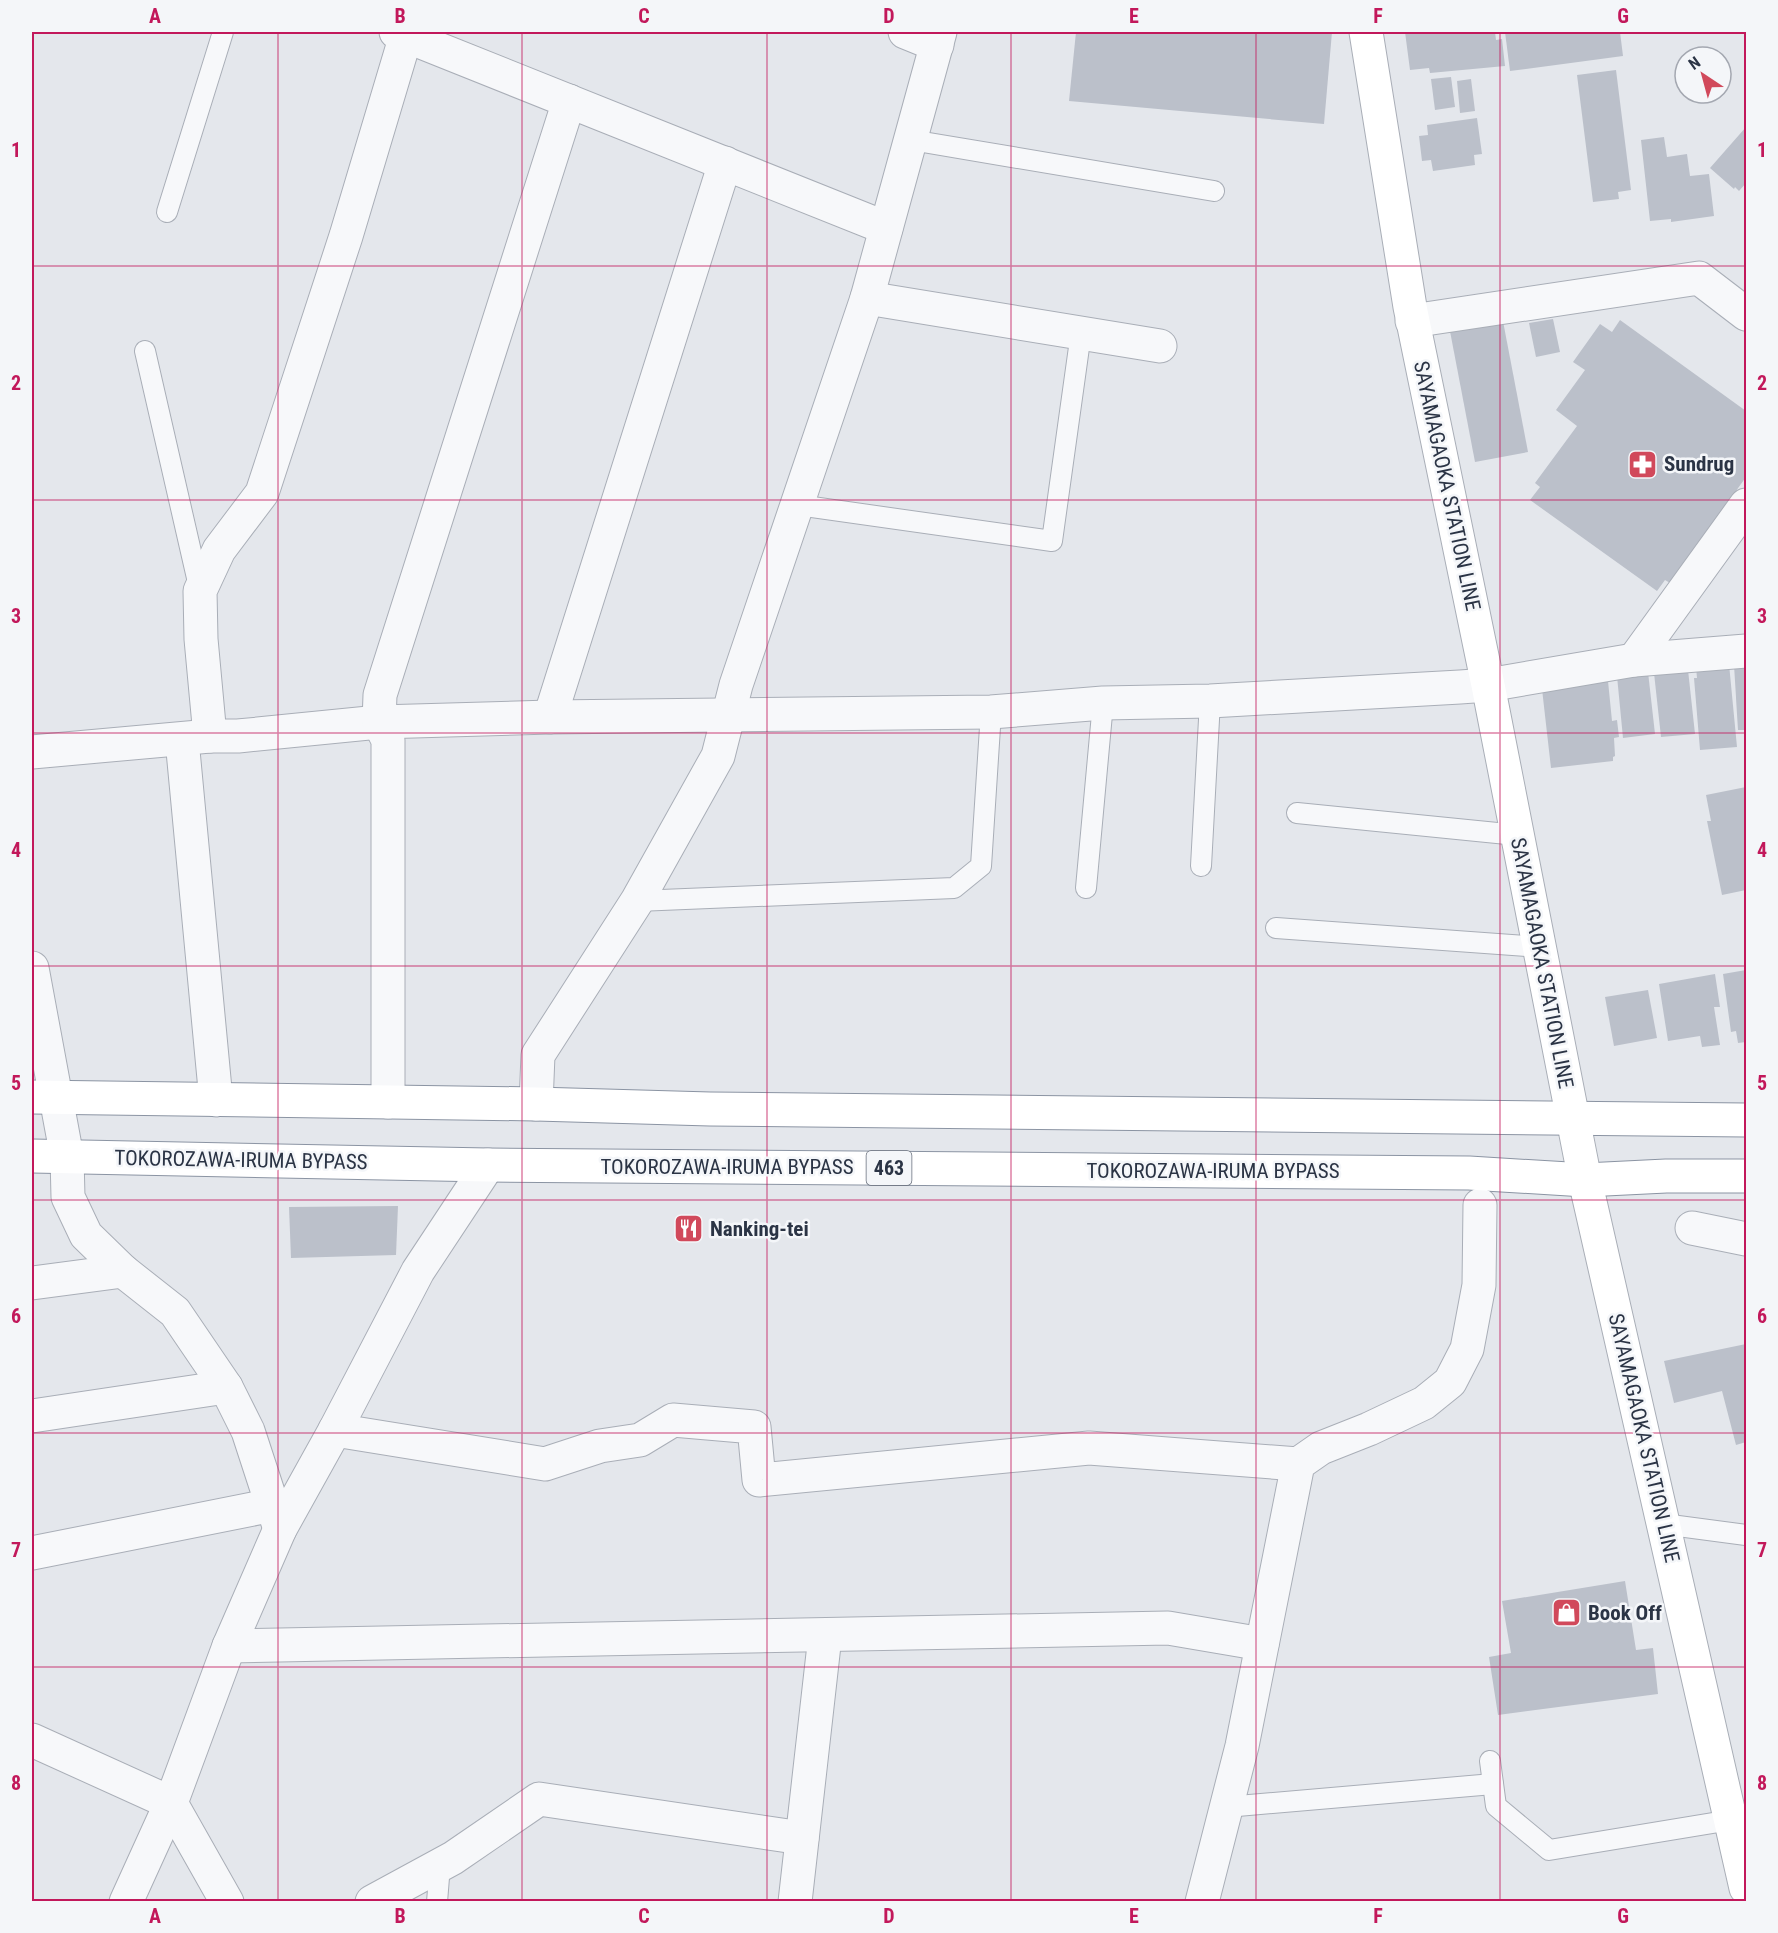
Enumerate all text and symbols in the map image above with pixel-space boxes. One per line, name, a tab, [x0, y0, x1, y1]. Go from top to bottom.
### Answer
text: A	[149, 4, 161, 28]
text: B	[394, 4, 406, 28]
text: C	[638, 4, 650, 28]
text: D	[883, 4, 895, 28]
text: E	[1129, 4, 1139, 28]
text: F	[1373, 4, 1383, 28]
text: G	[1617, 4, 1629, 28]
north arrow	[1673, 45, 1733, 105]
text: N	[1685, 53, 1704, 74]
text: 1	[11, 138, 21, 162]
text: 1	[1757, 138, 1767, 162]
street label: SAYAMAGAOKA STATION LINE	[1409, 359, 1485, 613]
text: 2	[11, 371, 21, 395]
text: 2	[1757, 371, 1767, 395]
pharmacy icon: Sundrug	[1627, 448, 1659, 480]
place label: Sundrug	[1664, 452, 1734, 476]
text: 3	[11, 604, 21, 628]
text: 3	[1757, 604, 1767, 628]
street label: SAYAMAGAOKA STATION LINE	[1506, 836, 1578, 1090]
text: 4	[11, 838, 21, 862]
text: 4	[1757, 838, 1767, 862]
text: 5	[11, 1071, 21, 1095]
text: 5	[1757, 1071, 1767, 1095]
street label: TOKOROZAWA-IRUMA BYPASS	[114, 1146, 368, 1174]
road number: 463	[866, 1151, 912, 1185]
street label: TOKOROZAWA-IRUMA BYPASS	[600, 1155, 854, 1179]
street label: TOKOROZAWA-IRUMA BYPASS	[1086, 1159, 1340, 1183]
restaurant icon: Nanking-tei	[673, 1213, 705, 1245]
place label: Nanking-tei	[710, 1217, 809, 1241]
text: 6	[11, 1304, 21, 1328]
text: 6	[1757, 1304, 1767, 1328]
street label: SAYAMAGAOKA STATION LINE	[1604, 1311, 1684, 1565]
text: 7	[11, 1538, 21, 1562]
text: 7	[1757, 1538, 1767, 1562]
shop icon: Book Off	[1551, 1597, 1583, 1629]
place label: Book Off	[1588, 1601, 1662, 1625]
text: 8	[11, 1771, 21, 1795]
text: 8	[1757, 1771, 1767, 1795]
text: A	[149, 1904, 161, 1928]
text: B	[394, 1904, 406, 1928]
text: C	[638, 1904, 650, 1928]
text: D	[883, 1904, 895, 1928]
text: E	[1129, 1904, 1139, 1928]
text: F	[1373, 1904, 1383, 1928]
text: G	[1617, 1904, 1629, 1928]

